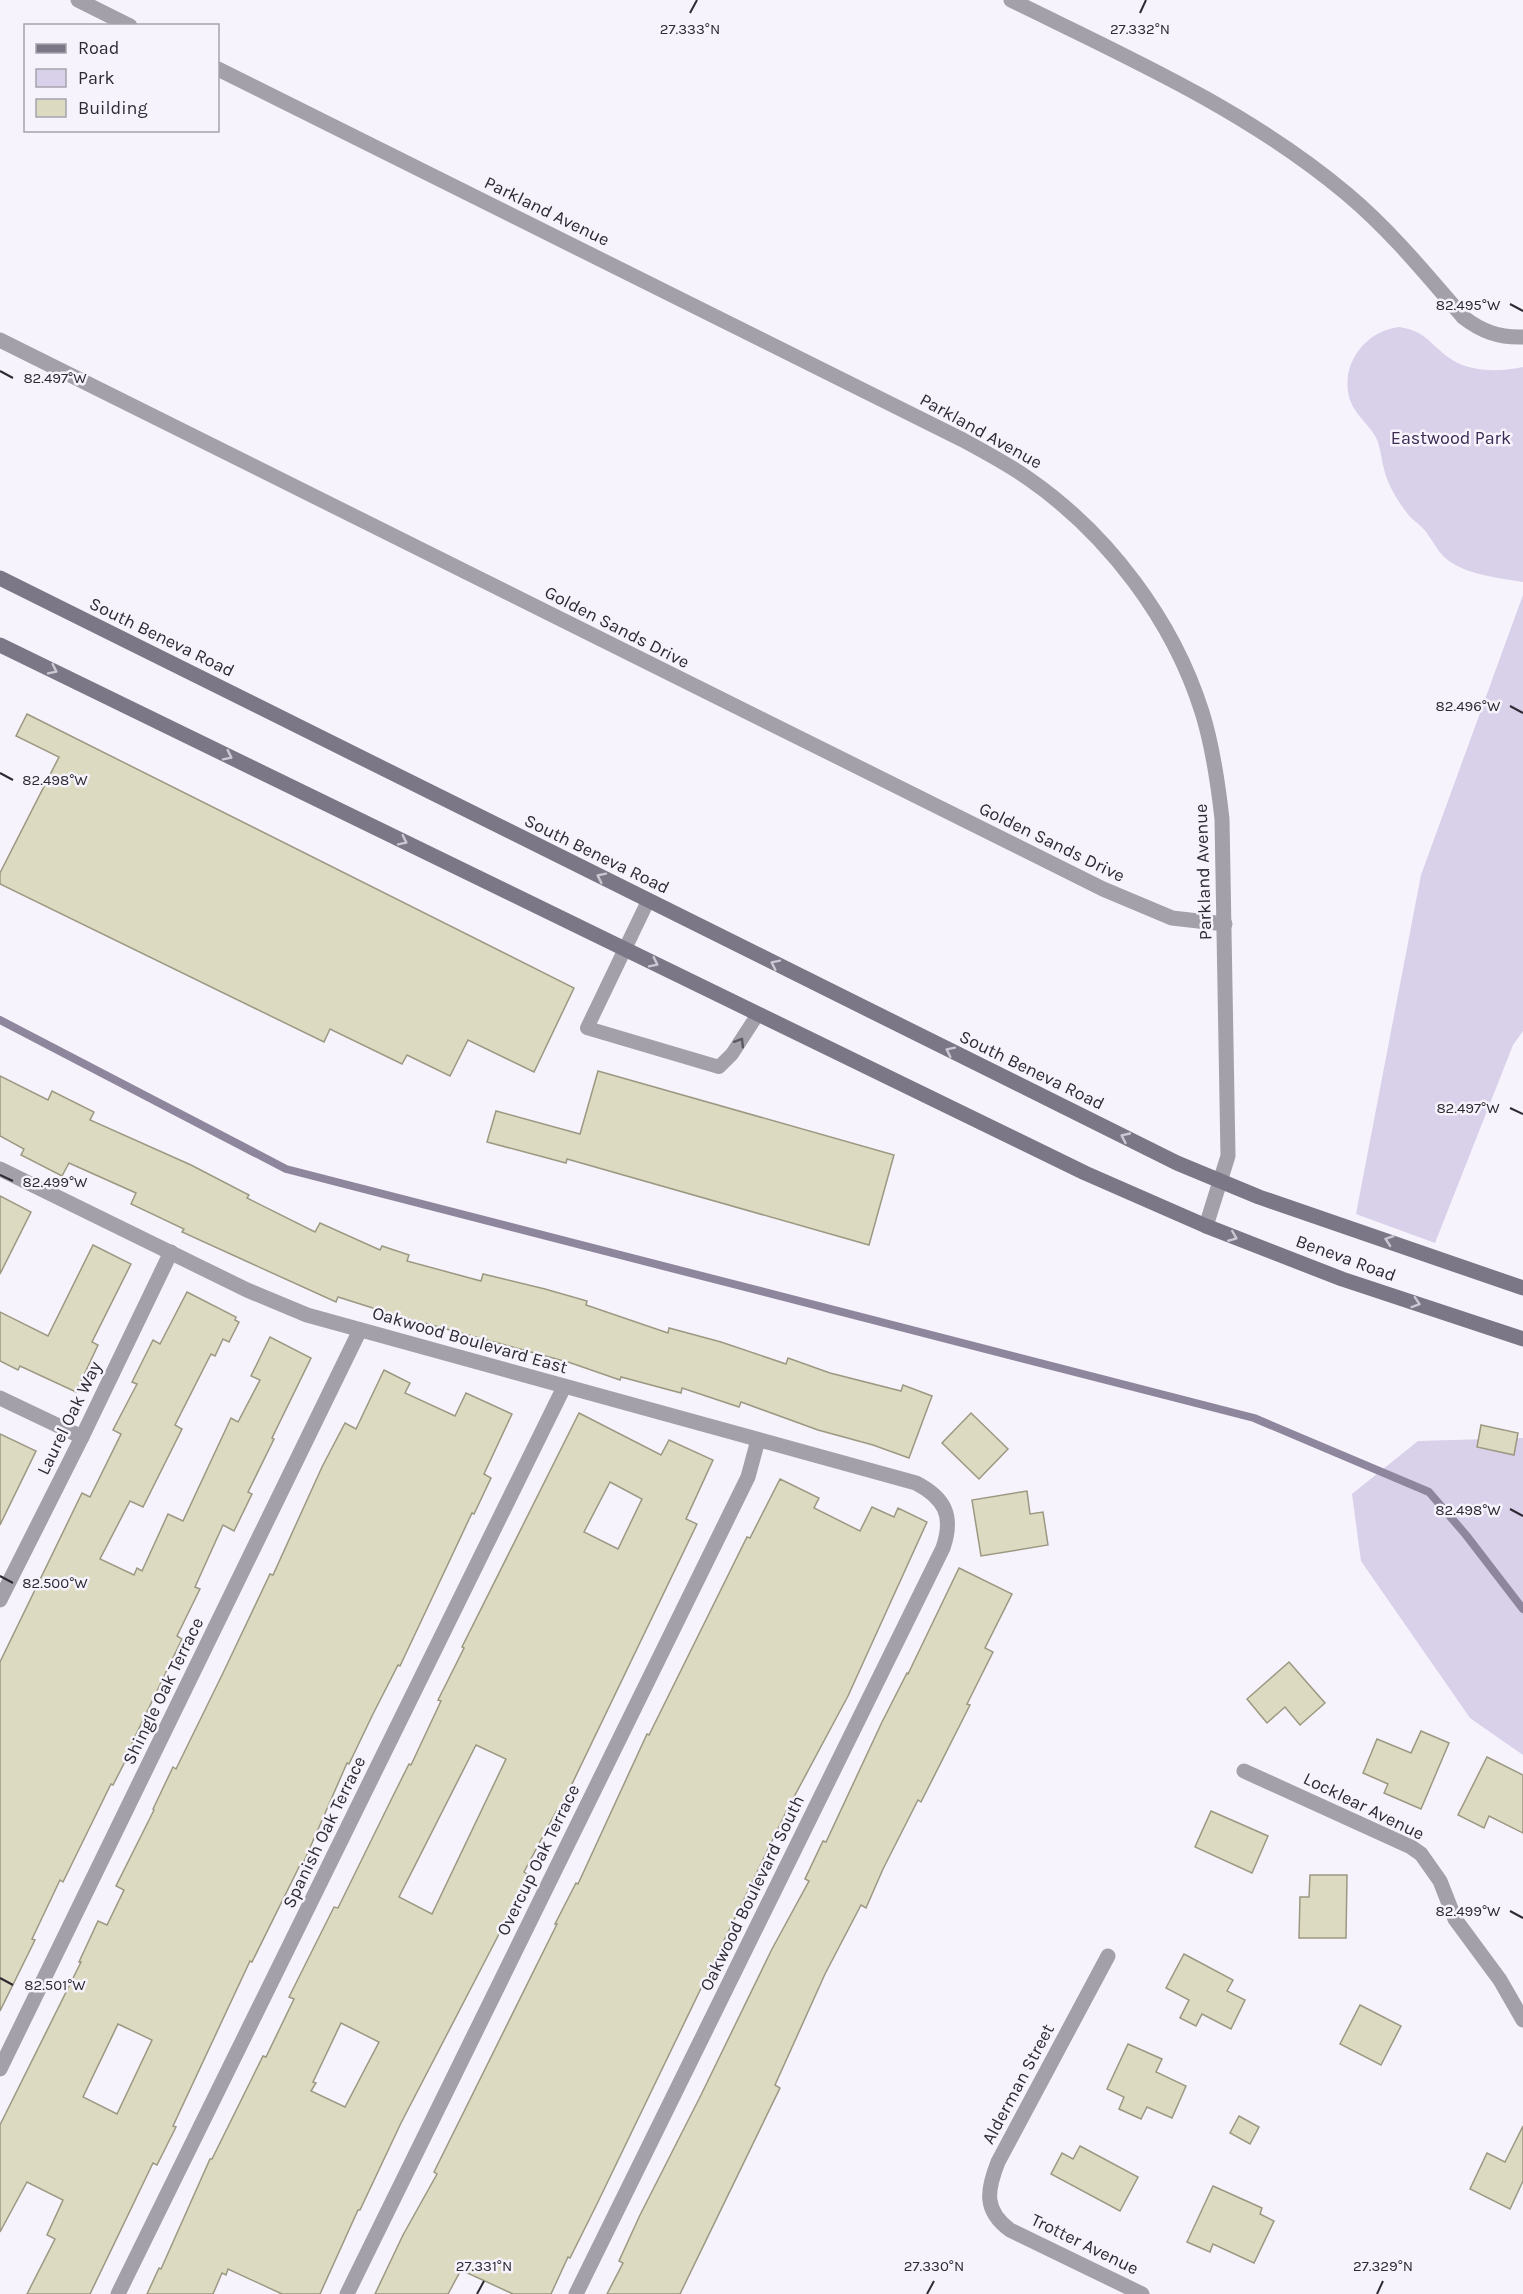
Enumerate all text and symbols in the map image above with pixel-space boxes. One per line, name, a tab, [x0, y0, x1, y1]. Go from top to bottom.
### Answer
text: 27.333°N	[660, 20, 720, 38]
text: 27.332°N	[1110, 20, 1170, 38]
legend	[24, 24, 219, 132]
text: Road	[78, 37, 119, 59]
text: Park	[78, 67, 115, 89]
text: Building	[78, 97, 148, 119]
street label: Parkland Avenue	[481, 171, 613, 251]
text: 82.495°W	[1436, 296, 1501, 314]
text: 82.497°W	[23, 369, 87, 387]
street label: Parkland Avenue	[916, 388, 1046, 474]
park label: Eastwood Park	[1391, 427, 1511, 449]
street label: Golden Sands Drive	[541, 581, 693, 673]
street label: South Beneva Road	[86, 592, 238, 682]
one-way arrow	[46, 663, 57, 675]
text: 82.496°W	[1436, 697, 1501, 715]
one-way arrow	[221, 748, 232, 760]
text: 82.498°W	[22, 771, 88, 789]
street label: Golden Sands Drive	[975, 797, 1129, 887]
street label: Parkland Avenue	[1190, 803, 1216, 941]
street label: South Beneva Road	[521, 809, 673, 899]
one-way arrow	[397, 834, 408, 845]
one-way arrow	[596, 873, 607, 885]
one-way arrow	[648, 956, 659, 968]
one-way arrow	[771, 960, 782, 971]
street label: South Beneva Road	[956, 1025, 1108, 1115]
one-way arrow	[733, 1038, 745, 1048]
one-way arrow	[946, 1047, 956, 1058]
text: 82.497°W	[1436, 1099, 1500, 1117]
one-way arrow	[1120, 1133, 1131, 1145]
text: 82.499°W	[23, 1173, 88, 1191]
one-way arrow	[1226, 1230, 1237, 1242]
street label: Beneva Road	[1293, 1230, 1399, 1286]
one-way arrow	[1384, 1235, 1394, 1248]
one-way arrow	[1410, 1296, 1421, 1308]
street label: Oakwood Boulevard East	[370, 1302, 570, 1379]
street label: Laurel Oak Way	[32, 1357, 106, 1479]
text: 82.498°W	[1435, 1501, 1501, 1519]
text: 82.500°W	[22, 1574, 88, 1592]
street label: Shingle Oak Terrace	[118, 1614, 208, 1768]
street label: Spanish Oak Terrace	[278, 1752, 370, 1912]
street label: Locklear Avenue	[1300, 1767, 1428, 1845]
street label: Overcup Oak Terrace	[492, 1781, 584, 1939]
street label: Oakwood Boulevard South	[695, 1791, 809, 1995]
text: 82.499°W	[1436, 1902, 1501, 1920]
text: 82.501°W	[24, 1976, 86, 1994]
street label: Alderman Street	[977, 2020, 1059, 2148]
street label: Trotter Avenue	[1028, 2209, 1142, 2279]
text: 27.331°N	[456, 2257, 512, 2275]
text: 27.330°N	[904, 2257, 964, 2275]
text: 27.329°N	[1353, 2257, 1413, 2275]

